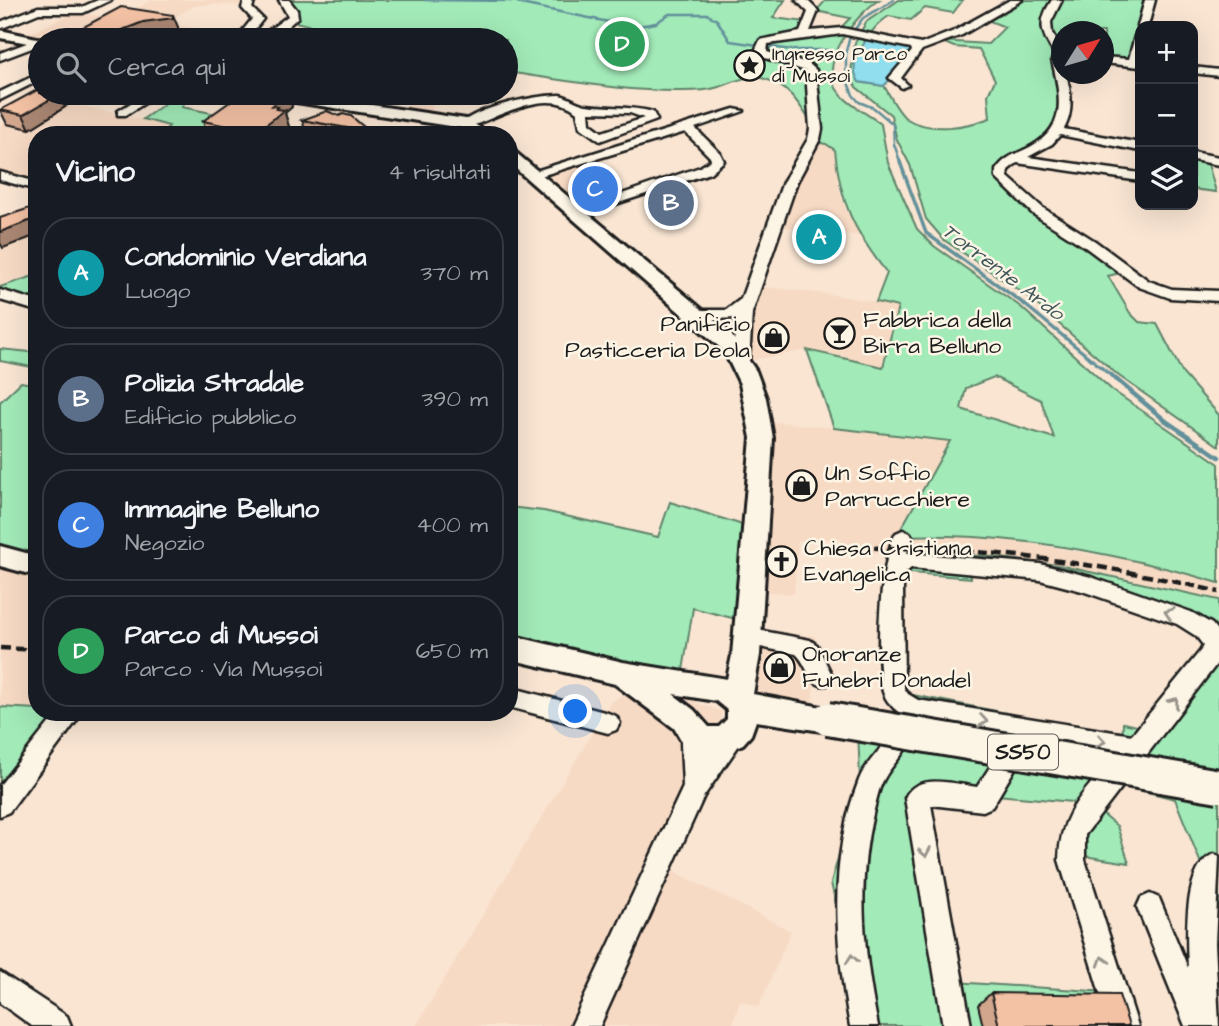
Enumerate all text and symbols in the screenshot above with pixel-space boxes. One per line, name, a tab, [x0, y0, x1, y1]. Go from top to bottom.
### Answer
pin: D	[599, 18, 645, 70]
north arrow	[1051, 21, 1114, 84]
map controls	[1135, 21, 1198, 210]
button: +	[1135, 21, 1198, 84]
search box	[28, 28, 518, 105]
place label: Ingresso Parco di Mussoi	[772, 41, 908, 90]
icon: search	[52, 48, 90, 86]
place icon: Ingresso Parco di Mussoi	[732, 48, 766, 82]
text: Cerca qui	[108, 49, 225, 85]
button: −	[1135, 84, 1198, 147]
button: layers	[1135, 147, 1198, 210]
text: Vicino	[56, 151, 135, 193]
text: 4 risultati	[388, 156, 490, 188]
pin: C	[572, 163, 618, 215]
pin: B	[648, 177, 694, 229]
pin: A	[796, 211, 842, 263]
water label: Torrente Ardo	[936, 217, 1072, 329]
text: Condominio Verdiana	[125, 239, 367, 275]
text: A	[74, 257, 88, 289]
text: 370 m	[421, 257, 488, 289]
text: Luogo	[125, 275, 190, 307]
place label: Fabbrica della Birra Belluno	[863, 304, 1012, 362]
place label: Panificio Pasticceria Deola	[565, 308, 750, 366]
bar icon: Fabbrica della Birra Belluno	[823, 316, 857, 350]
shop icon: Panificio Pasticceria Deola	[756, 320, 790, 354]
text: Polizia Stradale	[125, 365, 304, 401]
text: B	[73, 383, 89, 415]
text: 390 m	[422, 383, 488, 415]
text: Edificio pubblico	[125, 401, 296, 433]
place label: Un Soffio Parrucchiere	[825, 457, 970, 515]
shop icon: Un Soffio Parrucchiere	[785, 469, 819, 503]
text: Immagine Belluno	[125, 491, 319, 527]
text: C	[73, 509, 89, 541]
text: 400 m	[416, 509, 488, 541]
text: Negozio	[125, 527, 204, 559]
place label: Chiesa Cristiana Evangelica	[804, 532, 972, 591]
church icon: Chiesa Cristiana Evangelica	[764, 544, 798, 578]
one-way arrow	[1163, 607, 1175, 621]
text: Parco di Mussoi	[125, 617, 318, 653]
text: D	[74, 635, 88, 667]
text: 650 m	[416, 635, 488, 667]
place label: Onoranze Funebri Donadel	[802, 638, 971, 696]
shop icon: Onoranze Funebri Donadel	[762, 650, 796, 684]
text: Parco · Via Mussoi	[125, 653, 322, 685]
your location	[558, 694, 592, 728]
one-way arrow	[1166, 698, 1178, 711]
one-way arrow	[977, 713, 989, 728]
one-way arrow	[1095, 733, 1107, 748]
road number: SS50	[988, 734, 1058, 770]
one-way arrow	[916, 846, 931, 858]
one-way arrow	[845, 953, 860, 965]
one-way arrow	[1097, 955, 1111, 968]

